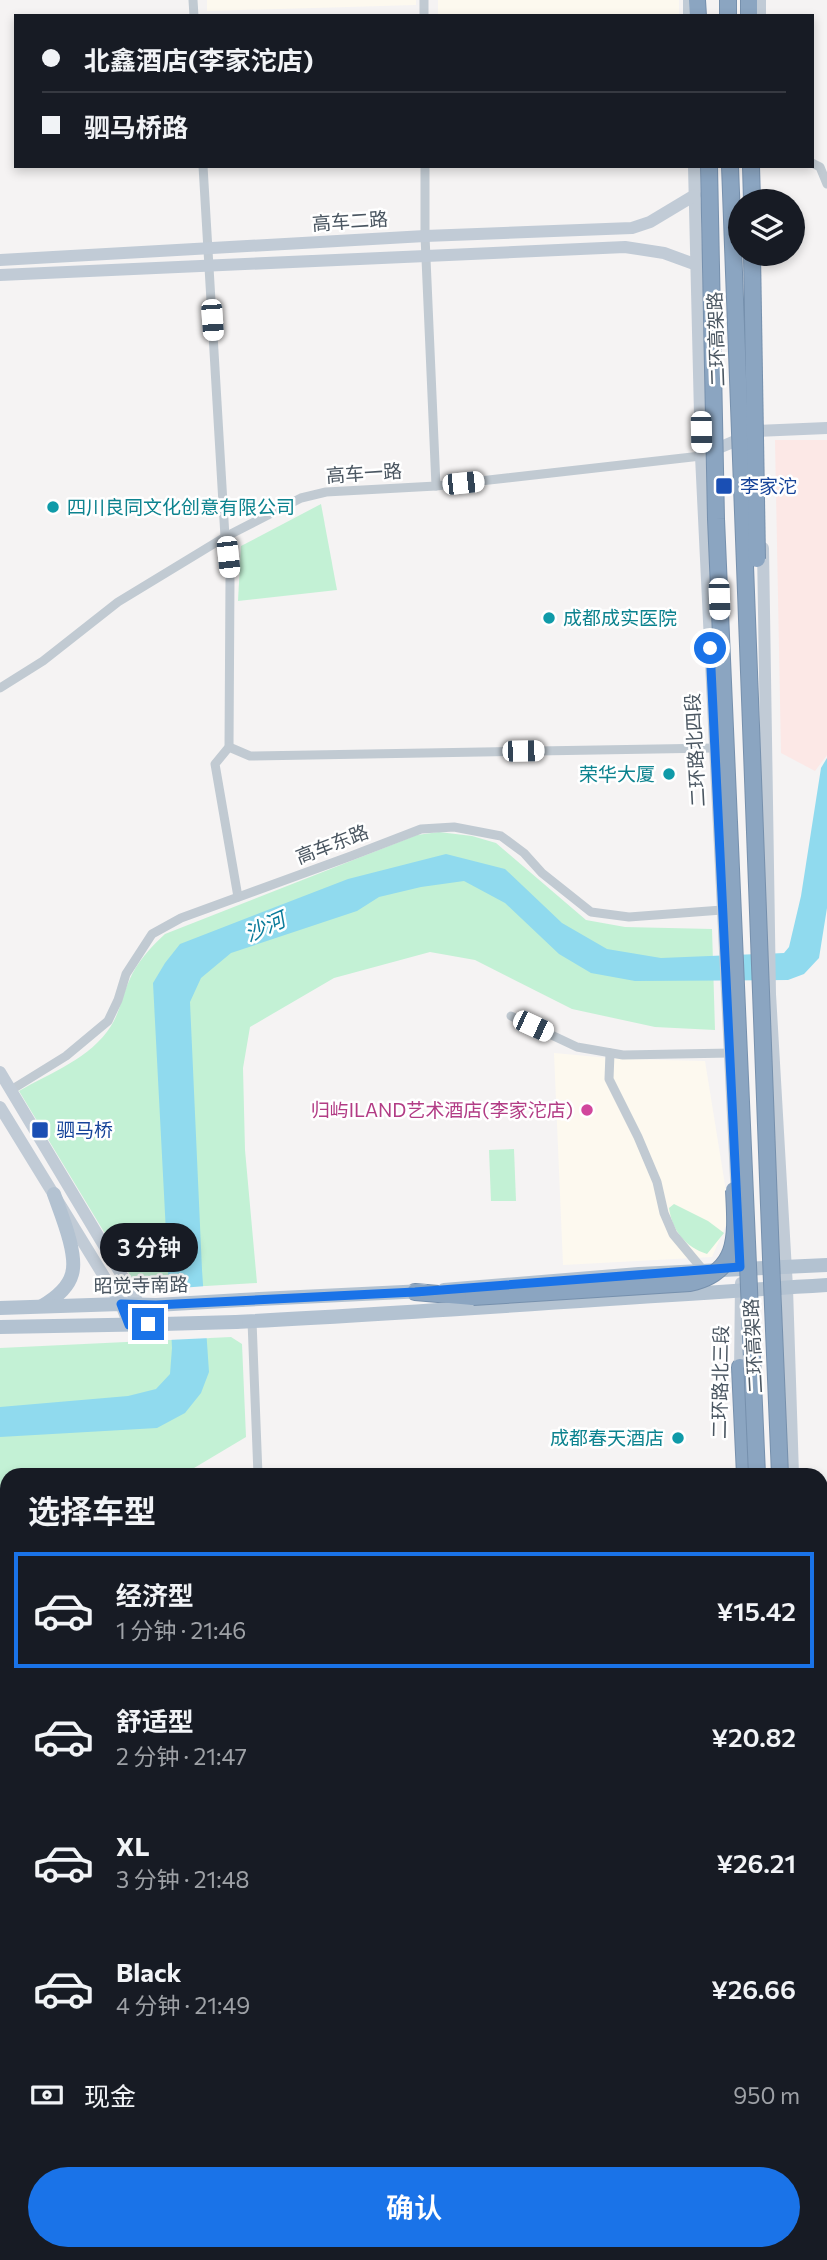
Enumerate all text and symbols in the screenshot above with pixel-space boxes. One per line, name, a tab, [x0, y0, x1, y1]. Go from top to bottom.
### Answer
text: 北鑫酒店(李家沱店)	[84, 44, 313, 75]
text: 驷马桥路	[84, 111, 188, 142]
map controls	[728, 189, 805, 266]
button: layers	[728, 189, 805, 266]
street label: 高车二路	[311, 206, 389, 235]
street label: 二环高架路	[702, 291, 729, 387]
car	[201, 298, 224, 342]
car	[691, 411, 712, 453]
street label: 高车一路	[325, 458, 403, 487]
car	[442, 470, 485, 496]
place label: 李家沱	[740, 474, 797, 497]
marker: 李家沱	[714, 476, 734, 496]
place label: 四川良同文化创意有限公司	[67, 495, 295, 518]
marker: 四川良同文化创意有限公司	[45, 499, 61, 515]
car	[216, 535, 241, 579]
car	[708, 578, 731, 620]
place label: 成都成实医院	[563, 606, 677, 629]
marker: 成都成实医院	[541, 610, 557, 626]
route start	[694, 632, 726, 664]
street label: 二环路北四段	[680, 692, 709, 808]
car	[502, 740, 545, 762]
place label: 荣华大厦	[579, 762, 655, 785]
marker: 荣华大厦	[661, 766, 677, 782]
street label: 高车东路	[292, 819, 371, 868]
water label: 沙河	[240, 904, 292, 946]
car	[510, 1008, 557, 1044]
place label: 归屿ILAND艺术酒店(李家沱店)	[311, 1098, 573, 1121]
marker: 归屿ILAND艺术酒店(李家沱店)	[579, 1102, 595, 1118]
place label: 驷马桥	[56, 1118, 113, 1141]
marker: 驷马桥	[30, 1120, 50, 1140]
callout: 3 分钟	[99, 1222, 197, 1272]
text: 3 分钟	[117, 1233, 181, 1261]
street label: 昭觉寺南路	[93, 1272, 189, 1297]
street label: 二环高架路	[739, 1298, 766, 1394]
route end	[132, 1308, 164, 1340]
street label: 二环路北三段	[707, 1325, 732, 1439]
place label: 成都春天酒店	[550, 1426, 664, 1449]
marker: 成都春天酒店	[670, 1430, 686, 1446]
text: 选择车型	[28, 1490, 156, 1530]
icon: car	[32, 1579, 95, 1642]
text: 经济型	[116, 1579, 194, 1610]
text: ¥15.42	[717, 1595, 796, 1626]
text: 1 分钟 · 21:46	[116, 1616, 246, 1644]
icon: car	[32, 1705, 95, 1768]
text: 舒适型	[116, 1705, 194, 1736]
text: ¥20.82	[711, 1721, 796, 1752]
text: 2 分钟 · 21:47	[116, 1742, 247, 1770]
text: XL	[116, 1830, 150, 1861]
icon: car	[32, 1831, 95, 1894]
text: ¥26.21	[717, 1847, 796, 1878]
text: 3 分钟 · 21:48	[116, 1865, 250, 1893]
text: Black	[116, 1956, 182, 1987]
icon: car	[32, 1957, 95, 2020]
text: ¥26.66	[711, 1973, 796, 2004]
text: 4 分钟 · 21:49	[116, 1991, 250, 2019]
icon: cash	[28, 2076, 66, 2114]
text: 现金	[84, 2080, 136, 2111]
text: 950 m	[733, 2081, 800, 2109]
button: 确认	[28, 2167, 800, 2247]

